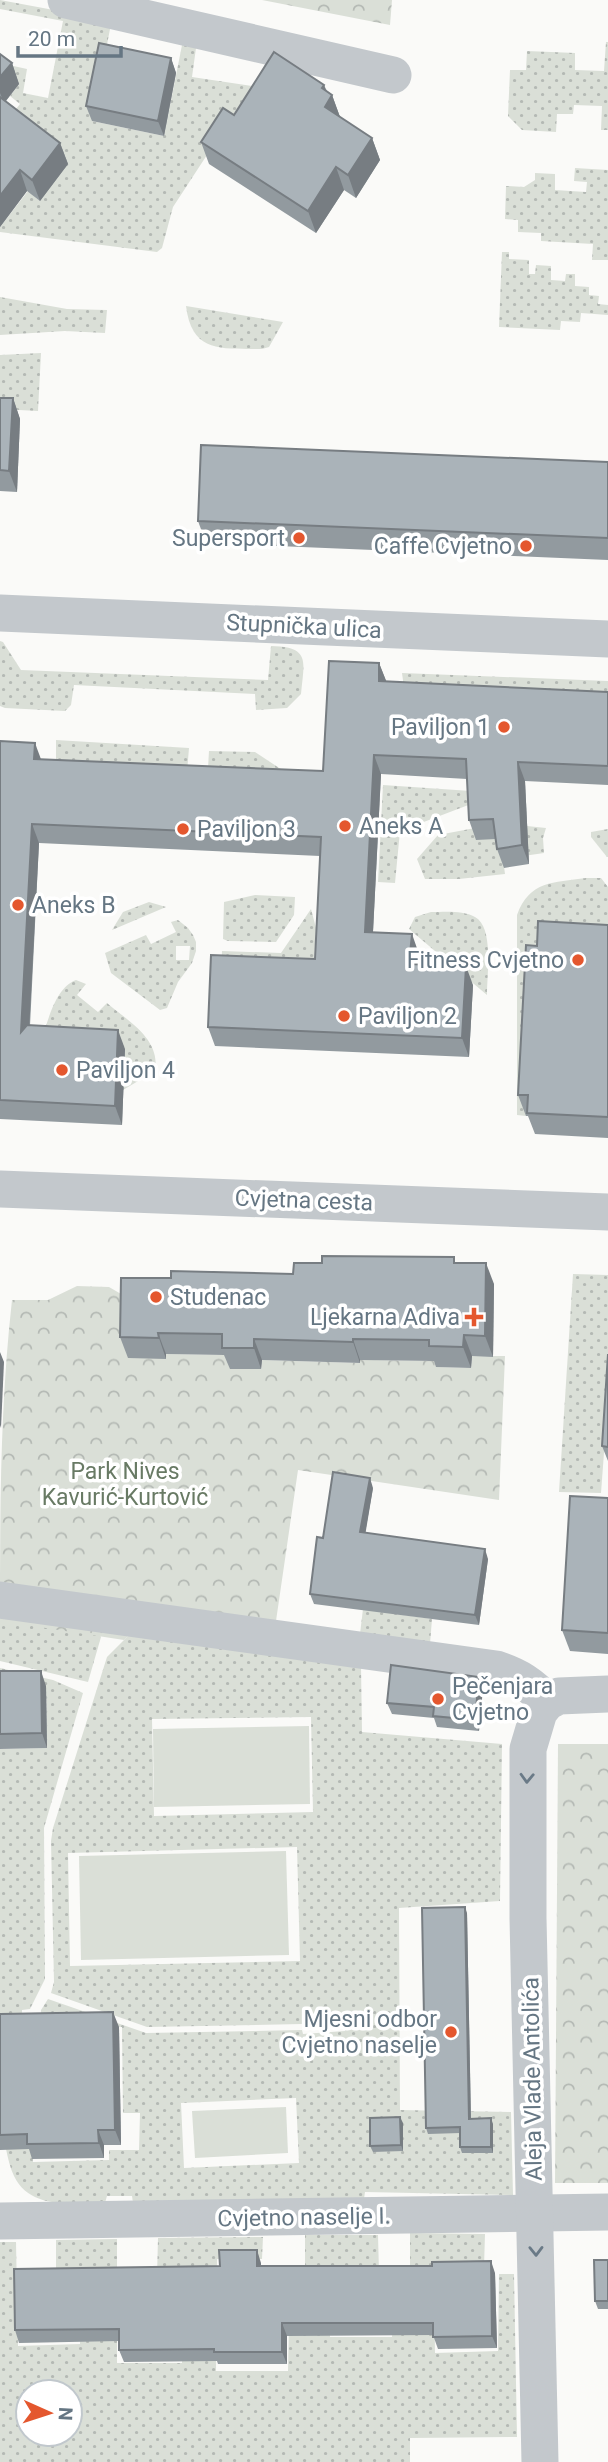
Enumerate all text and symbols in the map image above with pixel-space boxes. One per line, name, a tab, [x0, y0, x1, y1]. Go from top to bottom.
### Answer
scale bar	[18, 14, 121, 58]
text: 20 m	[28, 27, 75, 51]
place label: Supersport	[172, 525, 285, 552]
marker: Supersport	[291, 530, 307, 546]
place label: Caffe Cvjetno	[374, 533, 512, 560]
marker: Caffe Cvjetno	[518, 538, 534, 554]
street label: Stupnička ulica	[226, 609, 382, 644]
place label: Paviljon 1	[391, 714, 490, 741]
marker: Paviljon 1	[496, 719, 512, 735]
place label: Aneks A	[359, 813, 443, 840]
place label: Paviljon 3	[197, 816, 296, 843]
marker: Aneks A	[337, 818, 353, 834]
marker: Paviljon 3	[175, 821, 191, 837]
place label: Aneks B	[32, 892, 115, 919]
marker: Aneks B	[10, 897, 26, 913]
place label: Fitness Cvjetno	[407, 947, 564, 974]
marker: Fitness Cvjetno	[570, 952, 586, 968]
place label: Paviljon 2	[358, 1003, 457, 1030]
marker: Paviljon 2	[336, 1008, 352, 1024]
place label: Paviljon 4	[76, 1057, 175, 1084]
marker: Paviljon 4	[54, 1062, 70, 1078]
street label: Cvjetna cesta	[234, 1185, 374, 1216]
place label: Studenac	[170, 1284, 266, 1311]
marker: Studenac	[148, 1289, 164, 1305]
place label: Ljekarna Adiva	[310, 1304, 460, 1331]
marker: Ljekarna Adiva	[466, 1309, 482, 1325]
park label: Park Nives Kavurić-Kurtović	[42, 1458, 208, 1511]
place label: Pečenjara Cvjetno	[452, 1673, 553, 1726]
marker: Pečenjara Cvjetno	[430, 1691, 446, 1707]
one-way arrow	[519, 1774, 535, 1784]
street label: Aleja Vlade Antolića	[517, 1977, 548, 2181]
place label: Mjesni odbor Cvjetno naselje	[282, 2006, 437, 2059]
marker: Mjesni odbor Cvjetno naselje	[443, 2024, 459, 2040]
street label: Cvjetno naselje I.	[217, 2202, 391, 2233]
one-way arrow	[528, 2246, 544, 2257]
north arrow	[14, 2378, 84, 2448]
text: N	[54, 2407, 77, 2421]

